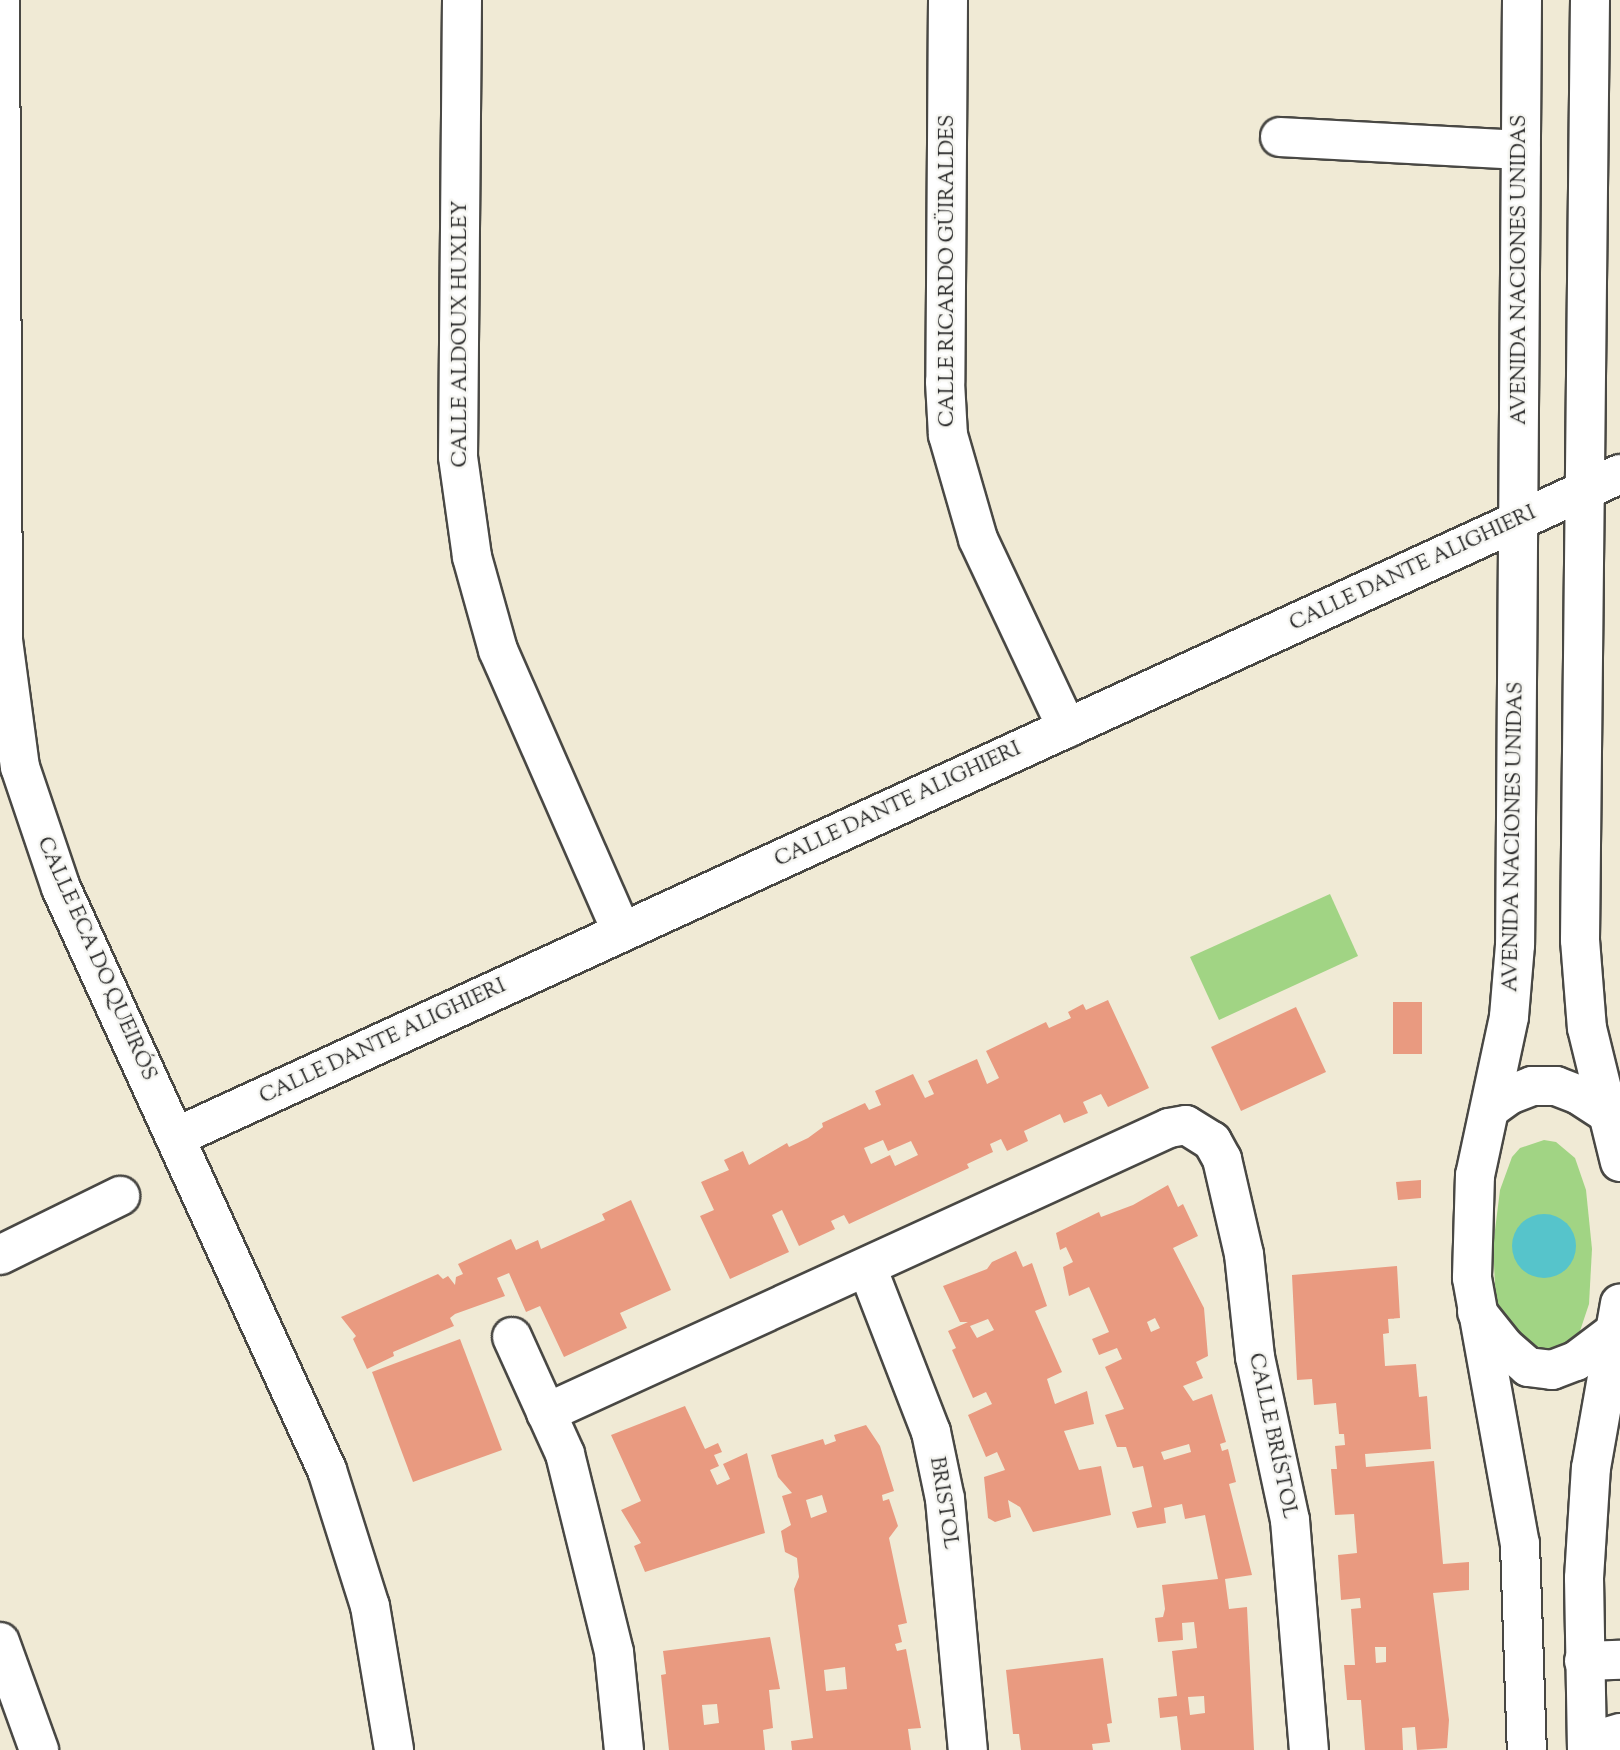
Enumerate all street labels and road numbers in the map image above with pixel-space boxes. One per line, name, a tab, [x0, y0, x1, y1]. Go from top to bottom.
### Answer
street label: CALLE RICARDO GÜIRALDES	[935, 115, 961, 427]
street label: AVENIDA NACIONES UNIDAS	[1507, 115, 1533, 425]
street label: CALLE ALDOUX HUXLEY	[448, 201, 474, 467]
street label: CALLE DANTE ALIGHIERI	[1286, 501, 1540, 637]
street label: AVENIDA NACIONES UNIDAS	[1499, 682, 1529, 992]
street label: CALLE DANTE ALIGHIERI	[771, 737, 1025, 873]
street label: CALLE ECA DO QUEIRÓS	[31, 833, 161, 1085]
street label: CALLE DANTE ALIGHIERI	[256, 974, 510, 1110]
street label: CALLE BRÍSTOL	[1242, 1351, 1302, 1521]
street label: BRISTOL	[923, 1455, 963, 1551]

